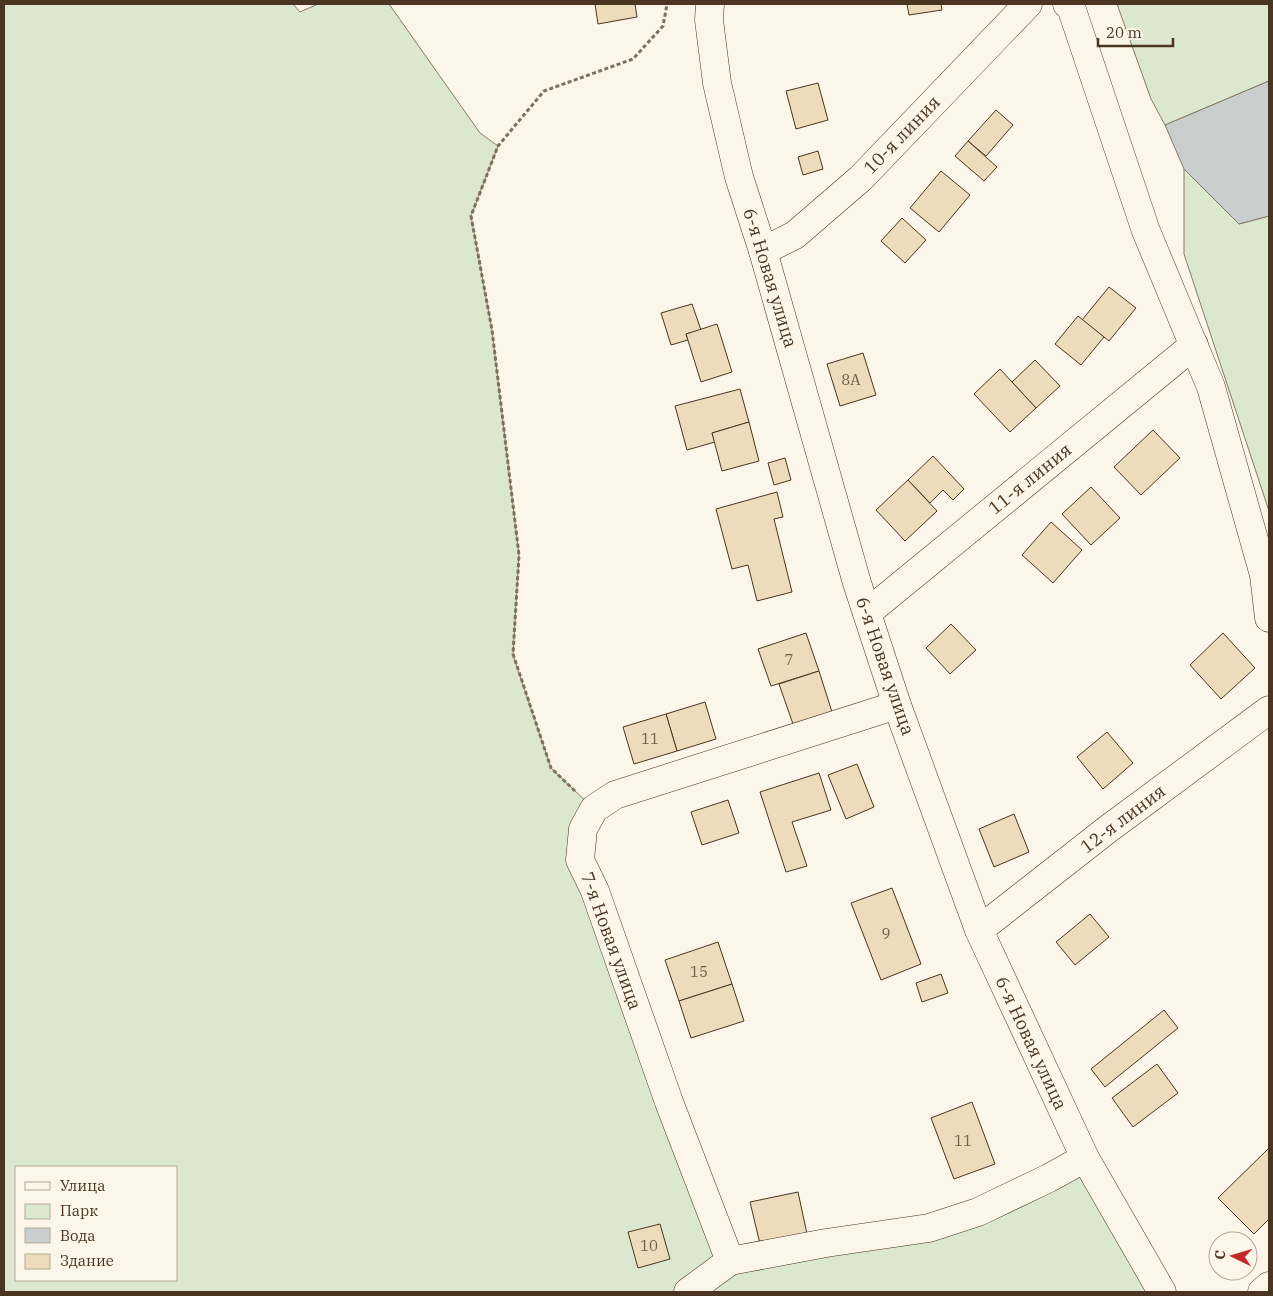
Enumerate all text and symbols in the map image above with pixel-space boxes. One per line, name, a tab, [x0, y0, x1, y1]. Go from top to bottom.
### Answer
scale bar	[1098, 15, 1173, 47]
text: 20 m	[1106, 23, 1142, 42]
street label: 10-я линия	[858, 91, 945, 179]
street label: 6-я Новая улица	[738, 205, 803, 351]
house number: 8А	[841, 370, 861, 389]
street label: 11-я линия	[983, 438, 1076, 519]
street label: 6-я Новая улица	[851, 594, 920, 738]
house number: 7	[784, 650, 794, 669]
house number: 11	[641, 729, 659, 748]
street label: 12-я линия	[1076, 779, 1170, 858]
street label: 7-я Новая улица	[576, 869, 647, 1013]
house number: 9	[881, 924, 891, 943]
house number: 15	[690, 962, 708, 981]
street label: 6-я Новая улица	[990, 972, 1073, 1113]
house number: 11	[954, 1131, 972, 1150]
legend	[15, 1166, 178, 1281]
text: Улица	[60, 1176, 105, 1195]
text: Парк	[60, 1201, 98, 1220]
text: Вода	[60, 1226, 96, 1245]
north arrow	[1208, 1231, 1258, 1281]
house number: 10	[640, 1236, 658, 1255]
text: С	[1211, 1249, 1229, 1260]
text: Здание	[60, 1251, 114, 1270]

